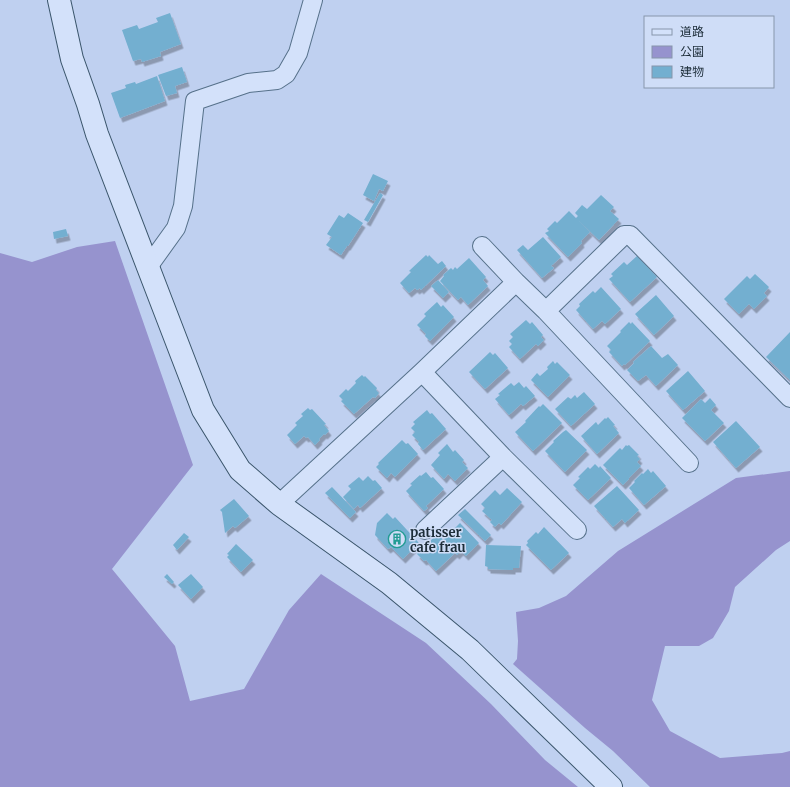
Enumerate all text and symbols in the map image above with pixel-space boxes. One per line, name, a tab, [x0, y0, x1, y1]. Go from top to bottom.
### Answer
legend	[644, 16, 774, 88]
text: 道路	[680, 24, 704, 39]
text: 公園	[680, 44, 704, 59]
text: 建物	[680, 64, 704, 79]
place label: patisser cafe frau	[410, 524, 466, 556]
building icon: patisser cafe frau	[387, 529, 407, 549]

